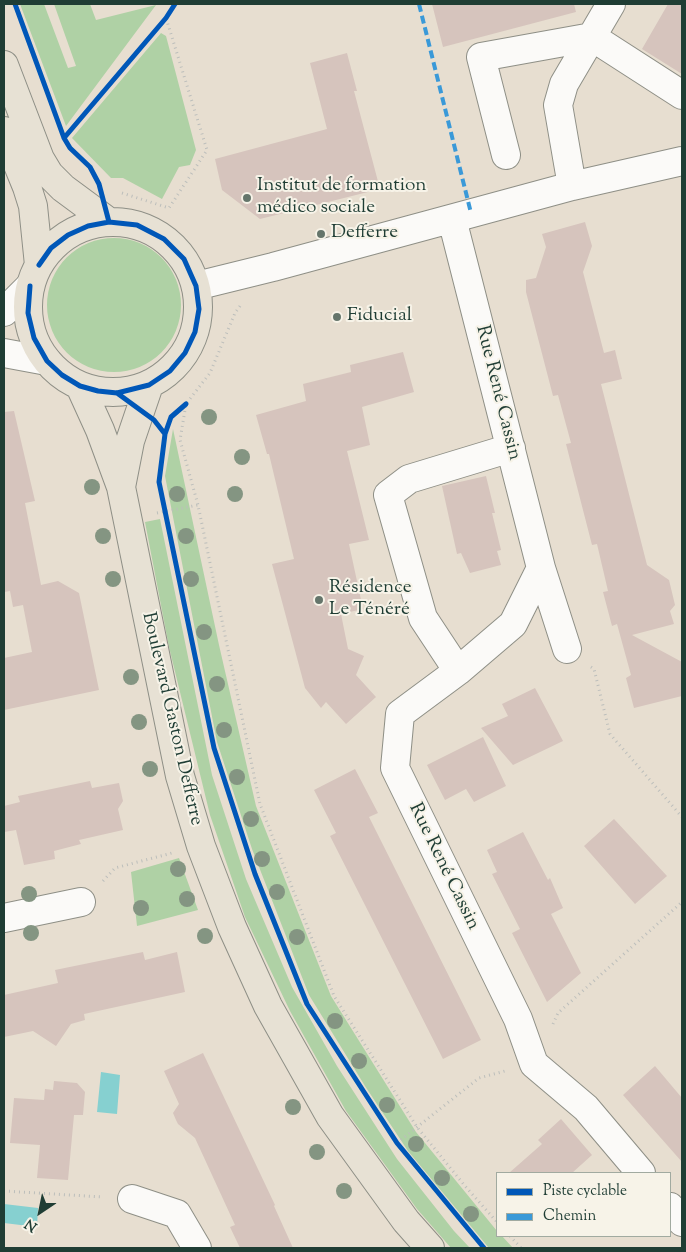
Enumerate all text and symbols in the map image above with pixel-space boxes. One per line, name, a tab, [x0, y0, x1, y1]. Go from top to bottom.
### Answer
place label: Institut de formation médico sociale	[257, 176, 427, 220]
marker: Institut de formation médico sociale	[241, 192, 253, 204]
place label: Defferre	[331, 223, 398, 245]
marker: Defferre	[315, 228, 327, 240]
place label: Fiducial	[347, 306, 412, 328]
marker: Fiducial	[331, 311, 343, 323]
street label: Rue René Cassin	[469, 323, 525, 463]
place label: Résidence Le Ténéré	[329, 578, 412, 622]
marker: Résidence Le Ténéré	[313, 594, 325, 606]
street label: Boulevard Gaston Defferre	[135, 610, 207, 828]
street label: Rue René Cassin	[402, 800, 484, 934]
legend	[496, 1172, 671, 1237]
text: Piste cyclable	[543, 1181, 627, 1202]
north arrow	[15, 1187, 65, 1237]
text: Chemin	[543, 1206, 596, 1227]
text: N	[21, 1213, 42, 1236]

